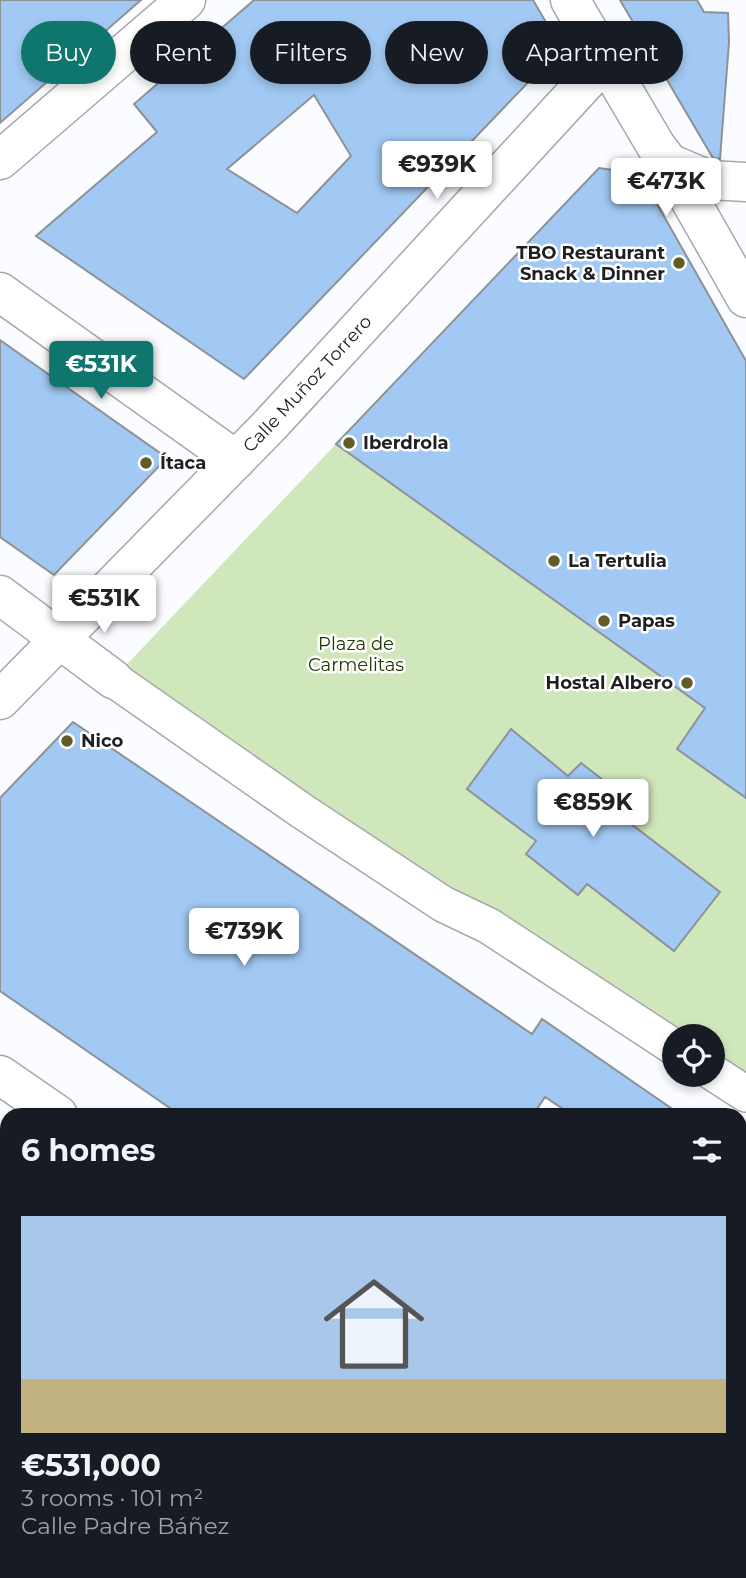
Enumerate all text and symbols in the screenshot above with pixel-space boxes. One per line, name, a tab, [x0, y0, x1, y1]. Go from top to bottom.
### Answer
chip: Buy	[21, 21, 116, 84]
chip: Rent	[130, 21, 236, 84]
chip: Filters	[250, 21, 371, 84]
chip: New	[385, 21, 488, 84]
chip: Apartment	[502, 21, 683, 84]
pin: €939K	[388, 142, 486, 201]
text: €939K	[398, 150, 476, 178]
pin: €473K	[617, 158, 715, 218]
text: €473K	[627, 167, 705, 195]
place label: TBO Restaurant Snack & Dinner	[516, 242, 665, 285]
marker: TBO Restaurant Snack & Dinner	[671, 255, 687, 271]
street label: Calle Muñoz Torrero	[238, 311, 376, 457]
pin: €531K	[52, 342, 150, 401]
text: €531K	[65, 350, 137, 378]
place label: Iberdrola	[363, 432, 449, 454]
marker: Iberdrola	[341, 435, 357, 451]
place label: Ítaca	[160, 452, 206, 474]
marker: Ítaca	[138, 455, 154, 471]
place label: La Tertulia	[568, 550, 667, 572]
marker: La Tertulia	[546, 553, 562, 569]
pin: €531K	[55, 576, 153, 635]
text: €531K	[68, 584, 140, 612]
place label: Papas	[618, 610, 675, 632]
marker: Papas	[596, 613, 612, 629]
park label: Plaza de Carmelitas	[308, 633, 404, 676]
place label: Hostal Albero	[546, 672, 673, 694]
marker: Hostal Albero	[679, 675, 695, 691]
place label: Nico	[81, 730, 123, 752]
marker: Nico	[59, 733, 75, 749]
pin: €859K	[544, 780, 642, 839]
text: €859K	[554, 788, 632, 816]
pin: €739K	[195, 908, 293, 968]
text: €739K	[205, 917, 283, 945]
map controls	[662, 1024, 725, 1087]
button: locate	[662, 1024, 725, 1087]
icon: filters	[688, 1131, 726, 1169]
text: 6 homes	[21, 1132, 156, 1169]
icon: home	[311, 1261, 437, 1387]
text: €531,000	[21, 1447, 161, 1484]
text: 3 rooms · 101 m²	[21, 1484, 203, 1512]
text: Calle Padre Báñez	[21, 1512, 229, 1540]

